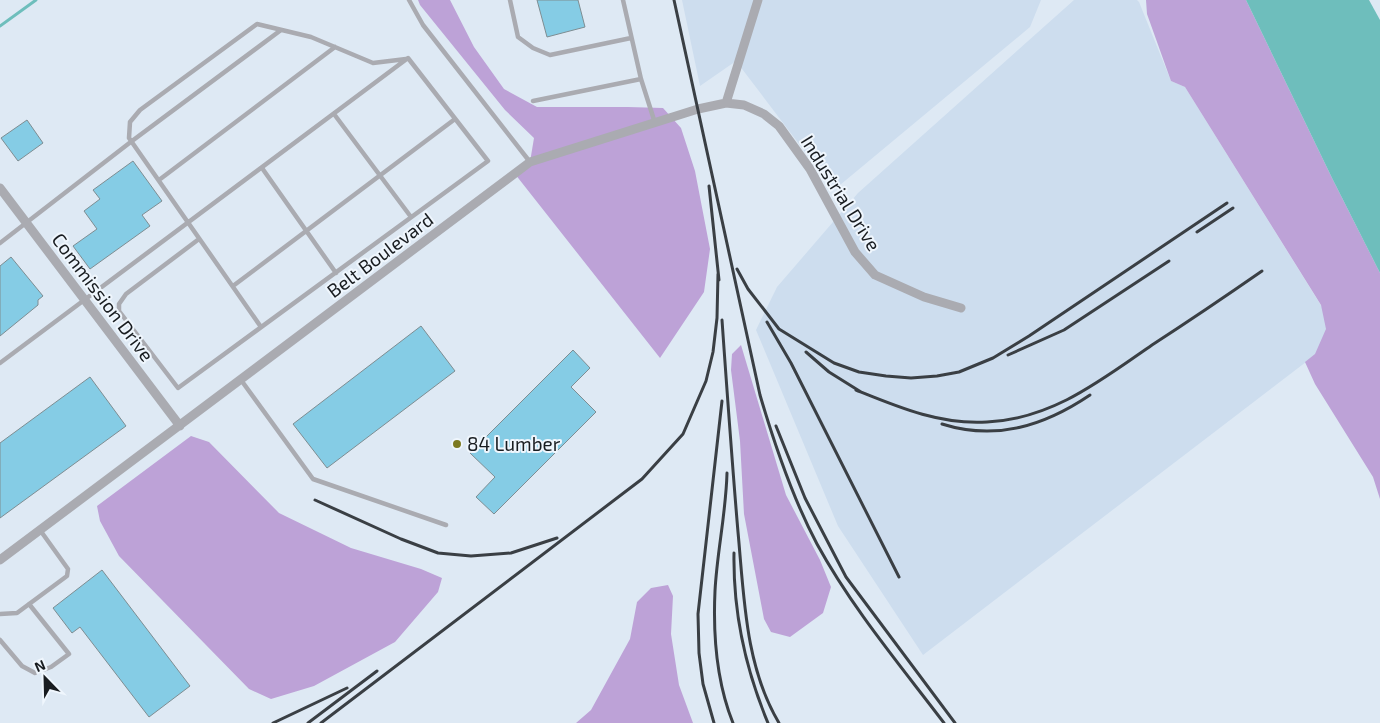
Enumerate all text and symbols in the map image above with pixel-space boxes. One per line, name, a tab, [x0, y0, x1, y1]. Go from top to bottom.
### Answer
street label: Industrial Drive	[797, 131, 886, 255]
street label: Belt Boulevard	[322, 207, 437, 302]
street label: Commission Drive	[48, 228, 159, 365]
place label: 84 Lumber	[467, 432, 561, 455]
marker: 84 Lumber	[451, 438, 463, 450]
north arrow	[20, 653, 70, 703]
text: N	[32, 656, 48, 675]

